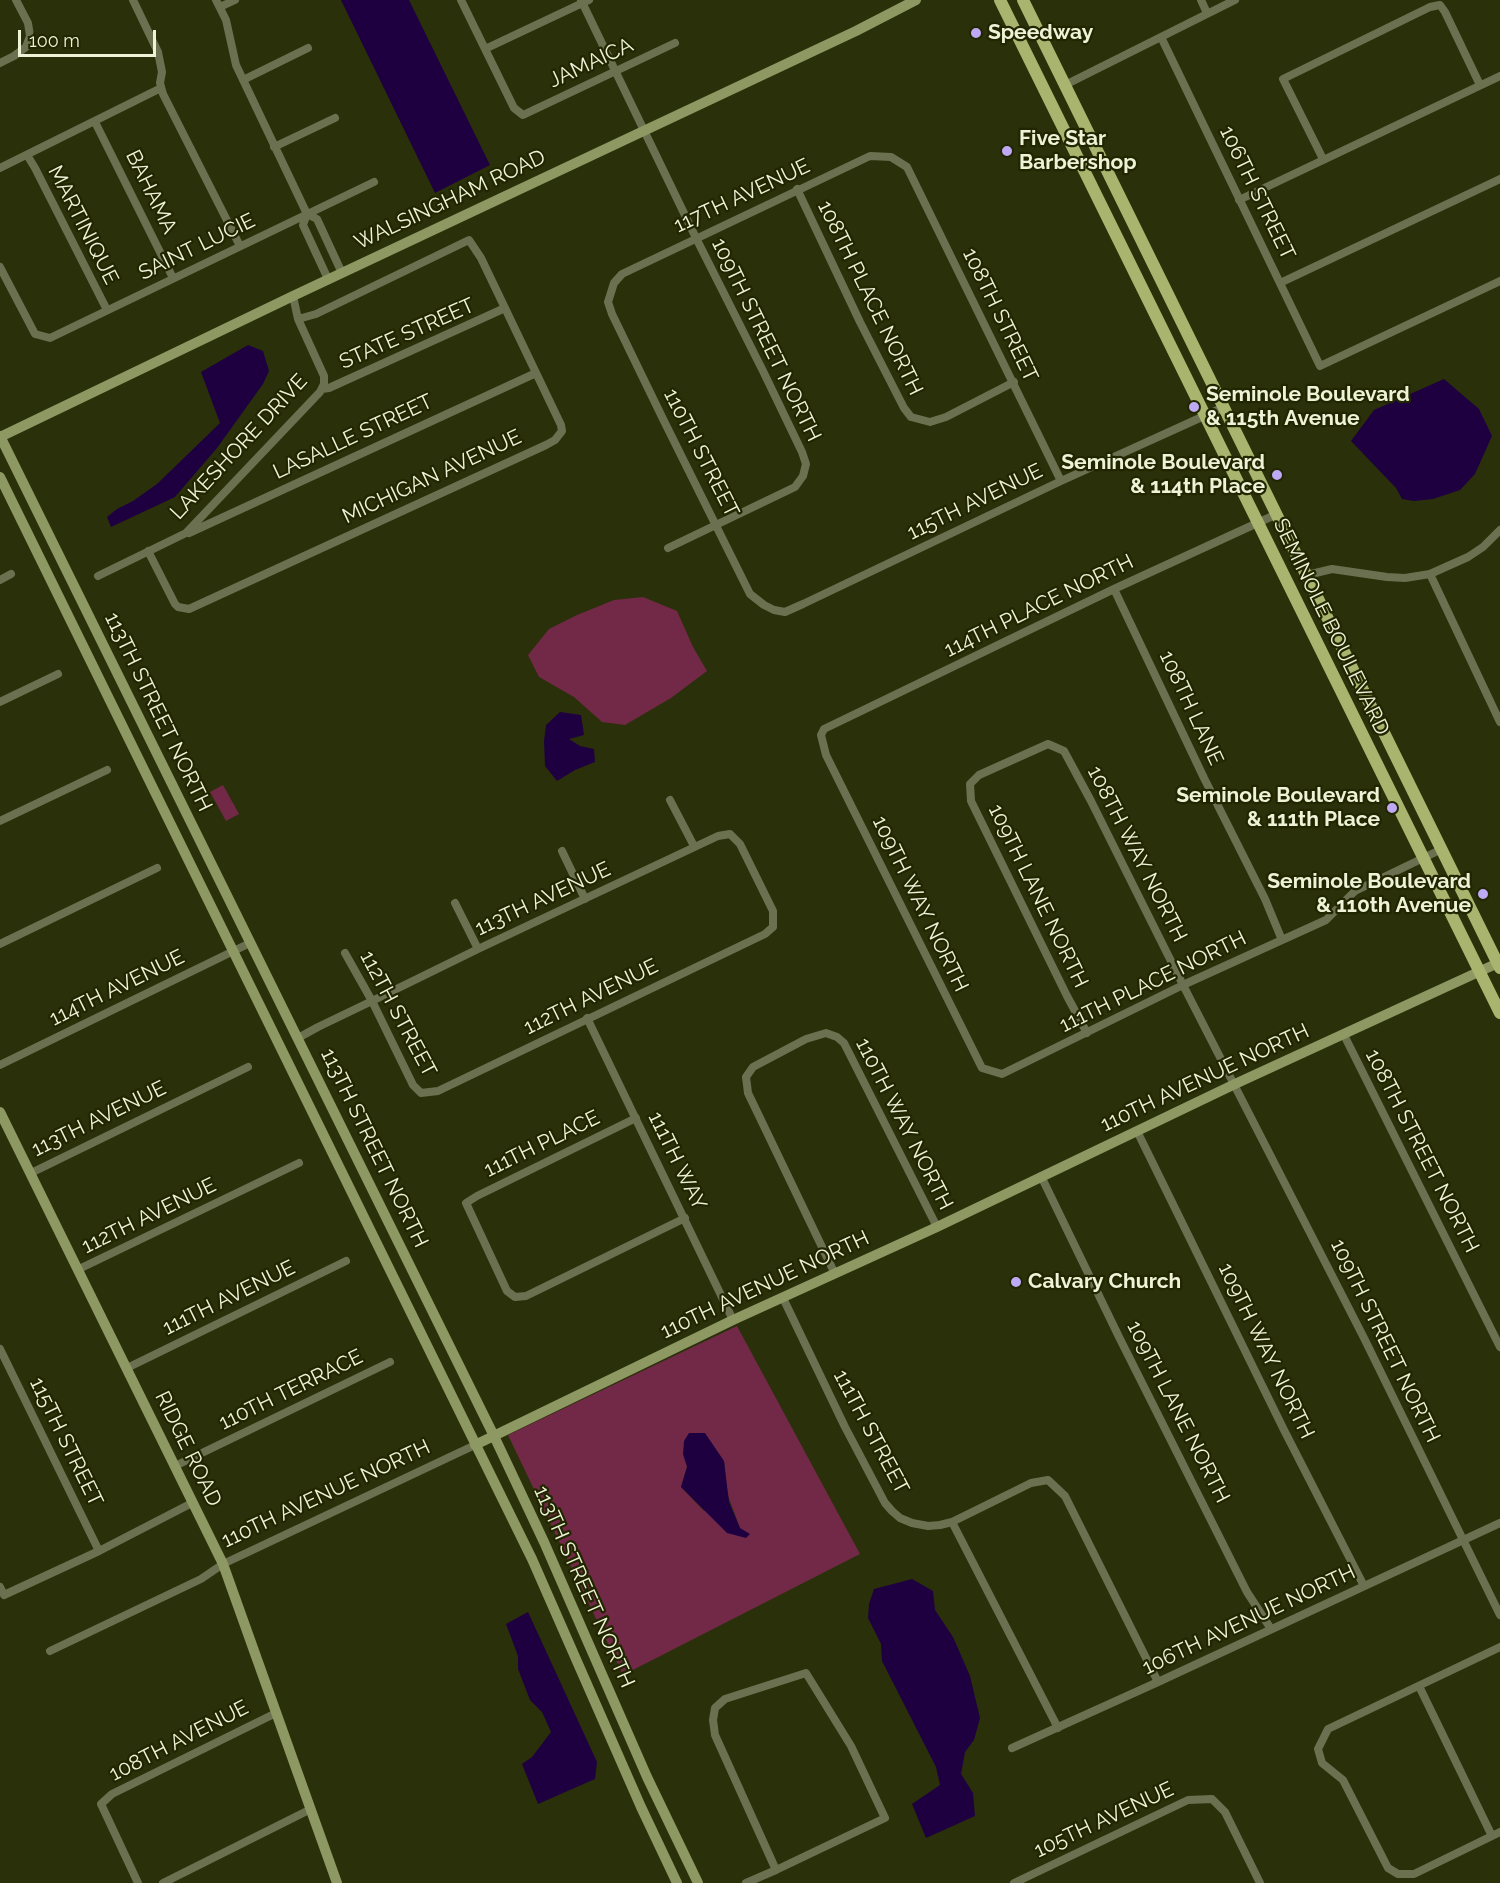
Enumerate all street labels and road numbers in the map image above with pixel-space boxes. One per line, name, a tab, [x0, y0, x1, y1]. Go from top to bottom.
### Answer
street label: JAMAICA	[545, 33, 637, 93]
street label: 106TH STREET	[1214, 122, 1300, 264]
street label: WALSINGHAM ROAD	[350, 145, 550, 255]
street label: BAHAMA	[120, 146, 182, 238]
street label: 117TH AVENUE	[670, 153, 814, 239]
street label: MARTINIQUE	[42, 161, 124, 289]
street label: 108TH PLACE NORTH	[812, 197, 928, 399]
street label: SAINT LUCIE	[135, 208, 259, 286]
street label: 109TH STREET NORTH	[706, 234, 826, 446]
street label: 108TH STREET	[957, 244, 1043, 386]
street label: STATE STREET	[335, 293, 479, 375]
street label: LAKESHORE DRIVE	[165, 369, 313, 525]
street label: 110TH STREET	[658, 385, 744, 521]
street label: LASALLE STREET	[269, 389, 437, 485]
street label: MICHIGAN AVENUE	[339, 425, 525, 529]
street label: 115TH AVENUE	[903, 458, 1047, 546]
street label: SEMINOLE BOULEVARD	[1267, 514, 1395, 740]
street label: 114TH PLACE NORTH	[940, 549, 1138, 663]
street label: 113TH STREET NORTH	[99, 608, 217, 816]
street label: 108TH LANE	[1154, 647, 1228, 769]
street label: 108TH WAY NORTH	[1082, 762, 1192, 946]
street label: 109TH LANE NORTH	[983, 800, 1093, 992]
street label: 109TH WAY NORTH	[867, 812, 973, 996]
street label: 113TH AVENUE	[471, 857, 615, 941]
street label: 111TH PLACE NORTH	[1055, 926, 1251, 1038]
street label: 114TH AVENUE	[45, 944, 189, 1032]
street label: 112TH STREET	[354, 947, 442, 1081]
street label: 112TH AVENUE	[520, 954, 662, 1040]
street label: 110TH AVENUE NORTH	[1097, 1019, 1313, 1137]
street label: 110TH WAY NORTH	[850, 1034, 958, 1214]
street label: 113TH STREET NORTH	[315, 1044, 433, 1252]
street label: 108TH STREET NORTH	[1360, 1045, 1484, 1257]
street label: 113TH AVENUE	[28, 1076, 170, 1162]
street label: 111TH PLACE	[480, 1105, 604, 1183]
street label: 111TH WAY	[642, 1108, 712, 1214]
street label: 112TH AVENUE	[78, 1173, 220, 1259]
street label: 110TH AVENUE NORTH	[657, 1226, 873, 1344]
street label: 109TH STREET NORTH	[1325, 1235, 1445, 1447]
street label: 111TH AVENUE	[159, 1255, 299, 1341]
street label: 109TH WAY NORTH	[1213, 1259, 1319, 1443]
street label: 109TH LANE NORTH	[1121, 1317, 1235, 1507]
street label: 110TH TERRACE	[215, 1344, 367, 1436]
street label: 111TH STREET	[828, 1366, 914, 1498]
street label: 115TH STREET	[24, 1374, 108, 1510]
street label: RIDGE ROAD	[149, 1387, 227, 1511]
street label: 110TH AVENUE NORTH	[218, 1435, 434, 1553]
street label: 113TH STREET NORTH	[528, 1482, 640, 1692]
street label: 106TH AVENUE NORTH	[1138, 1560, 1360, 1680]
street label: 108TH AVENUE	[105, 1695, 253, 1787]
street label: 105TH AVENUE	[1030, 1777, 1178, 1863]

